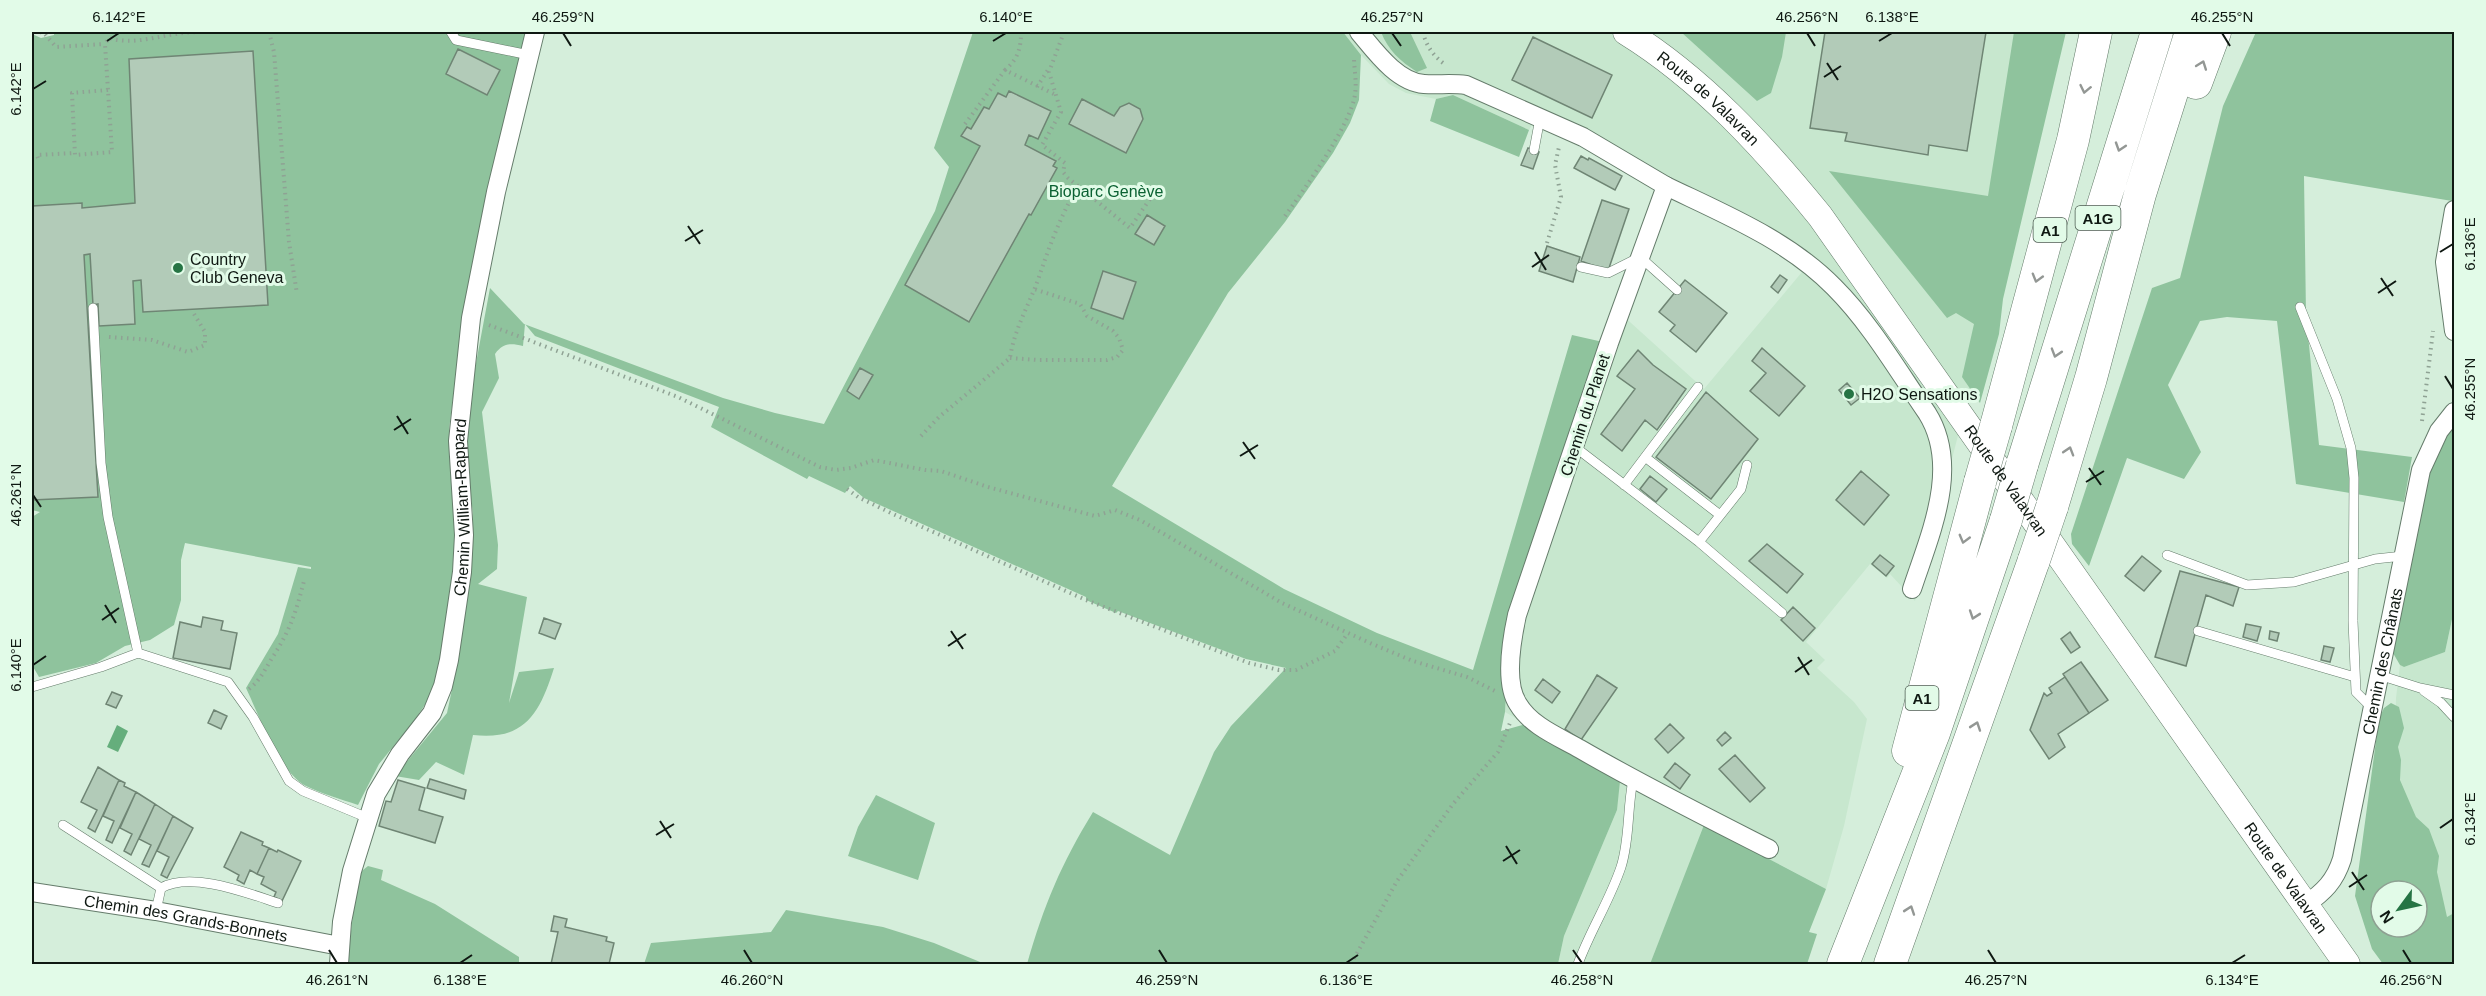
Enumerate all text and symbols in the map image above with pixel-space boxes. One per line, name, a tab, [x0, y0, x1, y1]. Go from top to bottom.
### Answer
text: 6.142°E	[92, 8, 146, 25]
text: 46.259°N	[532, 8, 594, 25]
text: 6.140°E	[979, 8, 1033, 25]
text: 46.257°N	[1361, 8, 1423, 25]
text: 46.256°N	[1776, 8, 1838, 25]
text: 6.138°E	[1865, 8, 1919, 25]
text: 46.255°N	[2191, 8, 2253, 25]
street label: Route de Valavran	[1654, 48, 1763, 148]
one-way arrow	[2195, 61, 2208, 71]
text: 6.142°E	[7, 62, 24, 116]
one-way arrow	[2079, 84, 2092, 94]
one-way arrow	[2115, 141, 2128, 152]
park label: Bioparc Genève	[1049, 183, 1163, 200]
road number: A1G	[2076, 206, 2120, 230]
text: 6.136°E	[2461, 217, 2478, 271]
road number: A1	[2034, 218, 2066, 242]
place label: Country Club Geneva	[190, 251, 283, 286]
marker: Country Club Geneva	[171, 261, 185, 275]
one-way arrow	[2032, 272, 2044, 283]
one-way arrow	[2051, 347, 2063, 358]
street label: Chemin du Planet	[1557, 351, 1613, 478]
text: 46.255°N	[2461, 358, 2478, 420]
place label: H2O Sensations	[1861, 386, 1978, 403]
marker: H2O Sensations	[1842, 387, 1856, 401]
street label: Chemin William-Rappard	[449, 418, 473, 597]
street label: Route de Valavran	[1961, 422, 2051, 539]
one-way arrow	[2062, 446, 2074, 457]
text: 46.261°N	[7, 464, 24, 526]
one-way arrow	[1959, 534, 1972, 544]
street label: Chemin des Chânats	[2359, 586, 2405, 736]
one-way arrow	[1969, 609, 1981, 620]
text: 6.140°E	[7, 638, 24, 692]
road number: A1	[1906, 686, 1938, 710]
one-way arrow	[1969, 721, 1981, 732]
text: 6.134°E	[2461, 792, 2478, 846]
street label: Route de Valavran	[2241, 819, 2331, 936]
north arrow	[2369, 879, 2429, 939]
street label: Chemin des Grands-Bonnets	[83, 892, 289, 944]
one-way arrow	[1903, 905, 1916, 915]
text: N	[2377, 907, 2397, 926]
text: 46.261°N	[306, 971, 368, 988]
text: 6.138°E	[433, 971, 487, 988]
text: 46.260°N	[721, 971, 783, 988]
text: 46.259°N	[1136, 971, 1198, 988]
text: 6.136°E	[1319, 971, 1373, 988]
text: 46.258°N	[1551, 971, 1613, 988]
text: 46.257°N	[1965, 971, 2027, 988]
text: 6.134°E	[2205, 971, 2259, 988]
text: 46.256°N	[2380, 971, 2442, 988]

